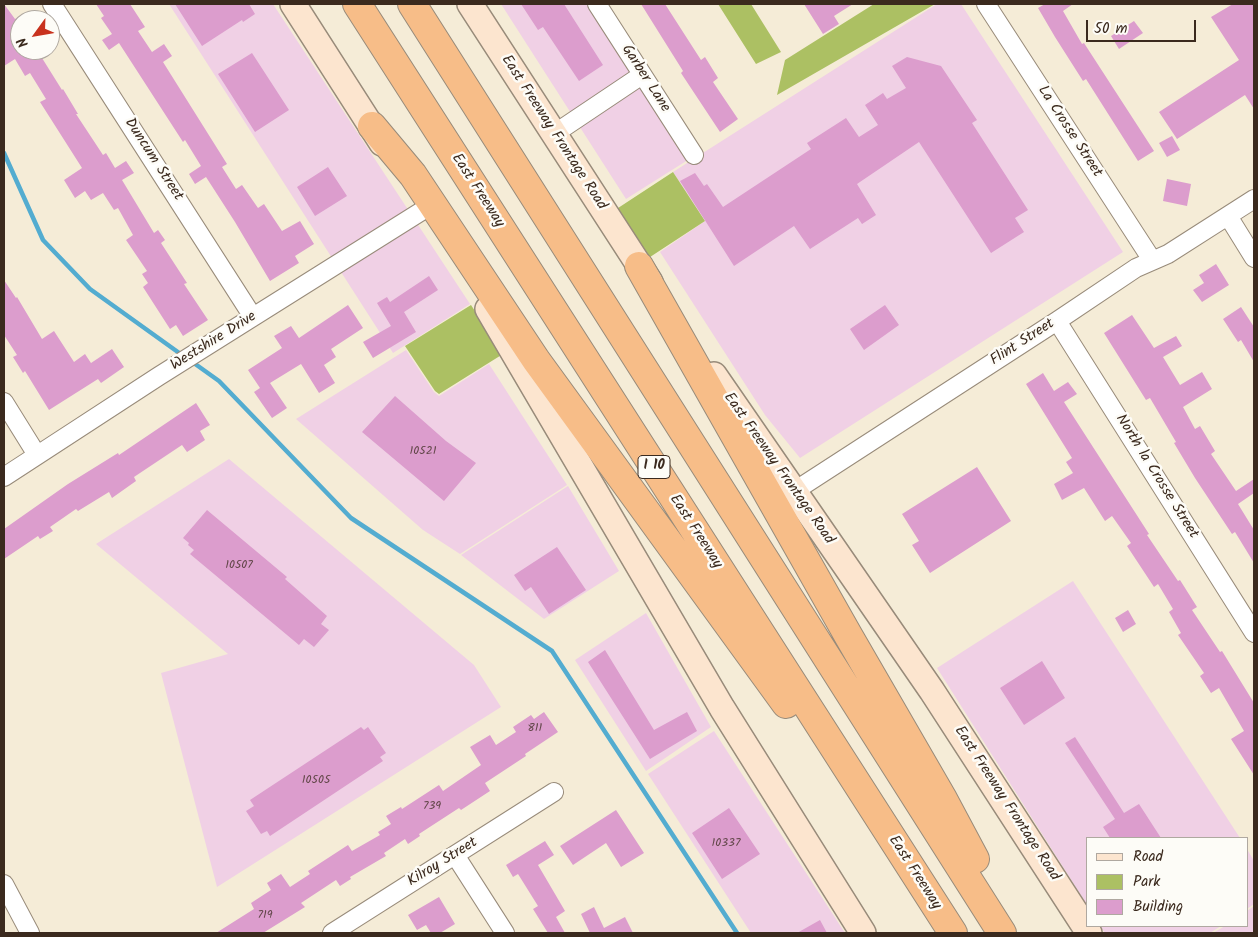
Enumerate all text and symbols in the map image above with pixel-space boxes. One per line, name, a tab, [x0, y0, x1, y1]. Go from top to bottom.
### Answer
north arrow	[10, 10, 60, 60]
scale bar	[1088, 10, 1198, 42]
text: 50 m	[1094, 17, 1128, 41]
text: N	[11, 33, 35, 52]
street label: Garber Lane	[617, 42, 673, 116]
street label: East Freeway Frontage Road	[496, 52, 610, 214]
street label: La Crosse Street	[1033, 83, 1105, 181]
street label: Duncum Street	[120, 115, 186, 205]
street label: East Freeway	[446, 151, 508, 231]
street label: Westshire Drive	[168, 308, 260, 376]
street label: Flint Street	[988, 316, 1058, 370]
street label: East Freeway Frontage Road	[719, 390, 837, 548]
street label: North la Crosse Street	[1111, 412, 1201, 542]
house number: 10521	[410, 445, 436, 459]
road number: I 10	[638, 456, 670, 478]
street label: East Freeway	[664, 492, 726, 572]
house number: 10507	[225, 559, 253, 573]
house number: 811	[528, 722, 542, 736]
street label: East Freeway Frontage Road	[949, 723, 1063, 885]
house number: 10505	[302, 774, 330, 788]
house number: 739	[423, 800, 441, 814]
street label: East Freeway	[883, 833, 945, 913]
street label: Kilroy Street	[405, 834, 481, 892]
house number: 10337	[711, 837, 741, 851]
legend	[1086, 837, 1248, 927]
text: Road	[1133, 845, 1163, 869]
text: Park	[1133, 870, 1160, 894]
text: Building	[1133, 895, 1183, 919]
house number: 719	[257, 909, 273, 923]

